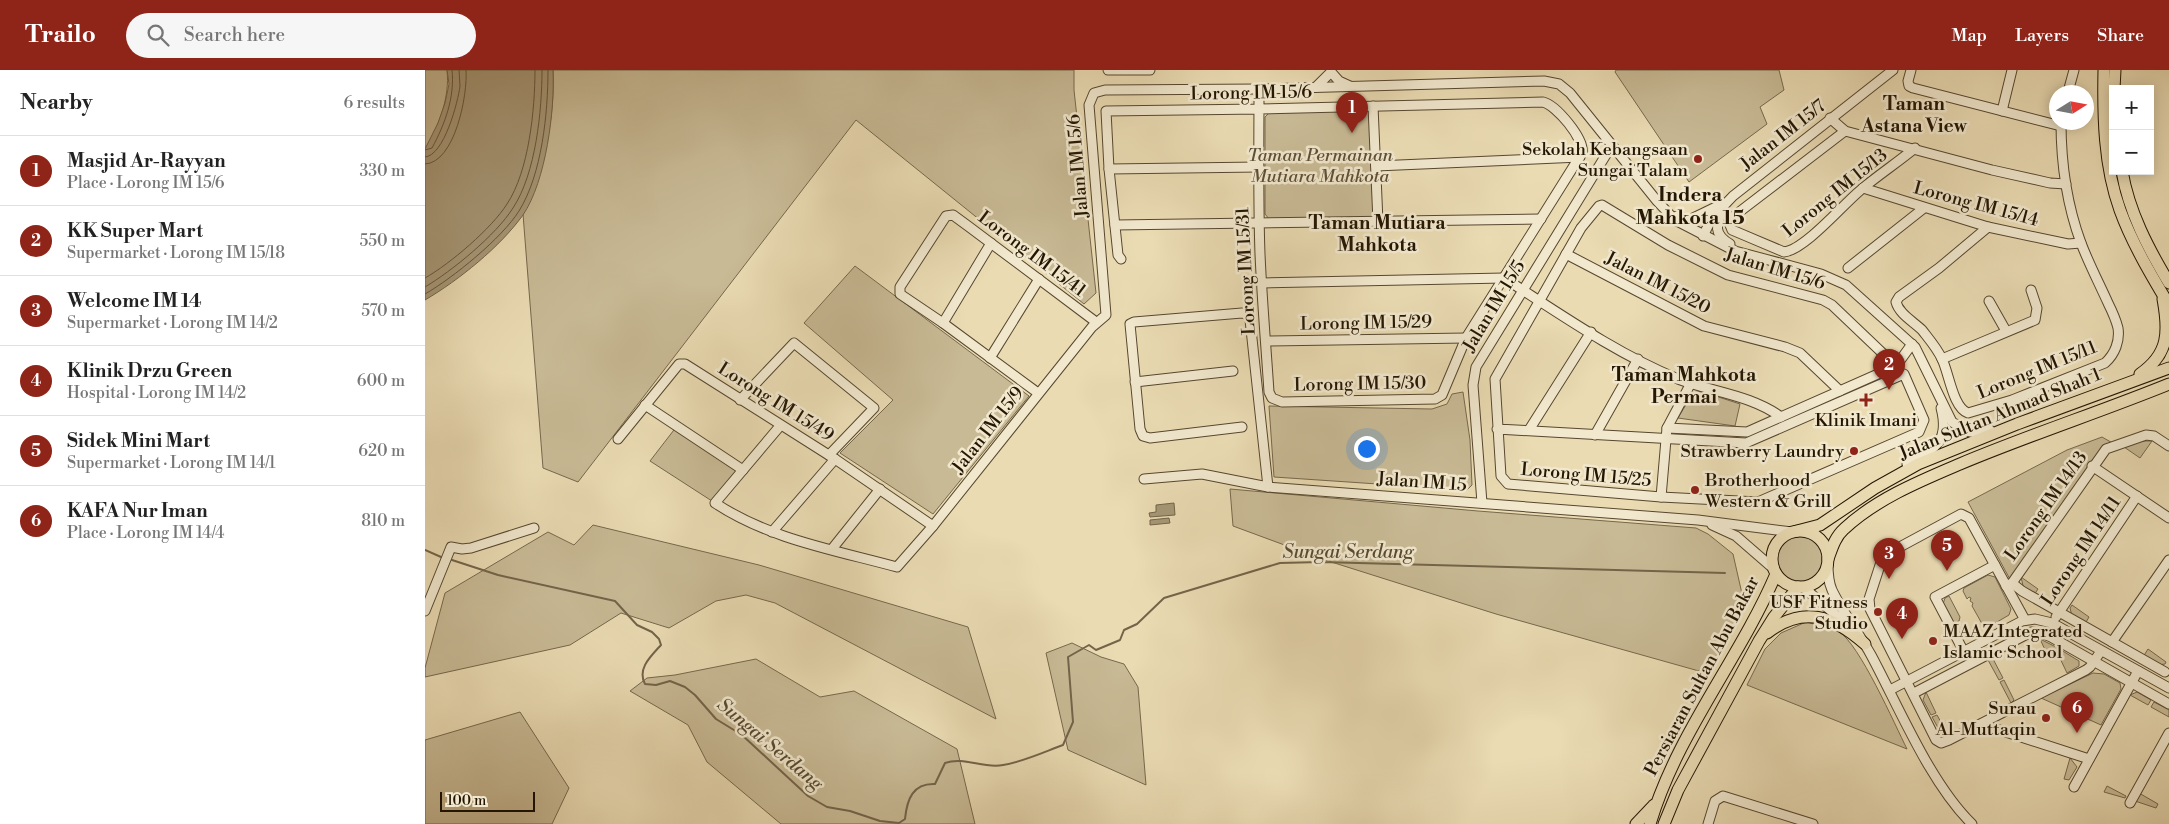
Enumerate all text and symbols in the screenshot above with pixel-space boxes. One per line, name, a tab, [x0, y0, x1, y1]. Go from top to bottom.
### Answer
search box	[126, 13, 476, 58]
text: Trailo	[25, 20, 96, 50]
icon: search	[144, 21, 172, 49]
text: Search here	[184, 23, 285, 47]
text: Map	[1952, 24, 1987, 47]
text: Layers	[2015, 24, 2069, 47]
text: Share	[2097, 24, 2144, 47]
street label: Lorong IM 15/6	[1190, 80, 1312, 106]
north arrow	[2049, 85, 2094, 130]
map controls	[2109, 85, 2154, 175]
button: +	[2109, 85, 2154, 130]
text: Nearby	[20, 90, 93, 116]
pin: 1	[1336, 92, 1368, 133]
district label: Taman Astana View	[1860, 92, 1968, 138]
text: 6 results	[344, 93, 405, 113]
street label: Jalan IM 15/7	[1735, 94, 1830, 176]
street label: Jalan IM 15/6	[1062, 113, 1094, 220]
button: −	[2109, 130, 2154, 175]
place label: Sekolah Kebangsaan Sungai Talam	[1522, 138, 1688, 182]
park label: Taman Permainan Mutiara Mahkota	[1247, 144, 1394, 188]
street label: Lorong IM 15/13	[1778, 144, 1892, 242]
text: Masjid Ar-Rayyan	[67, 149, 226, 173]
marker: Sekolah Kebangsaan Sungai Talam	[1692, 153, 1704, 165]
text: 1	[32, 161, 40, 181]
text: 330 m	[359, 161, 405, 181]
text: Place · Lorong IM 15/6	[67, 173, 225, 193]
street label: Lorong IM 15/14	[1911, 176, 2041, 232]
district label: Indera Mahkota 15	[1635, 183, 1745, 231]
street label: Lorong IM 15/41	[973, 206, 1091, 302]
street label: Lorong IM 15/31	[1231, 206, 1261, 336]
district label: Taman Mutiara Mahkota	[1308, 211, 1446, 257]
text: KK Super Mart	[67, 219, 203, 243]
text: 2	[31, 231, 41, 251]
text: 550 m	[359, 231, 405, 251]
street label: Jalan IM 15/6	[1721, 242, 1828, 295]
text: Supermarket · Lorong IM 15/18	[67, 243, 285, 263]
street label: Jalan IM 15/20	[1601, 246, 1715, 319]
street label: Jalan IM 15/5	[1457, 256, 1530, 357]
text: Welcome IM 14	[67, 289, 202, 313]
text: 3	[31, 301, 41, 321]
text: 570 m	[361, 301, 405, 321]
street label: Lorong IM 15/29	[1300, 310, 1432, 336]
text: Supermarket · Lorong IM 14/2	[67, 313, 278, 333]
street label: Lorong IM 15/11	[1974, 335, 2100, 404]
pin: 2	[1873, 349, 1905, 390]
street label: Lorong IM 15/49	[714, 357, 838, 447]
text: Klinik Drzu Green	[67, 359, 232, 383]
district label: Taman Mahkota Permai	[1612, 363, 1757, 409]
street label: Jalan Sultan Ahmad Shah 1	[1895, 363, 2105, 465]
text: 4	[31, 371, 41, 391]
text: 600 m	[357, 371, 405, 391]
street label: Lorong IM 15/30	[1293, 371, 1427, 397]
street label: Jalan IM 15/9	[946, 382, 1029, 479]
text: Hospital · Lorong IM 14/2	[67, 383, 246, 403]
marker: Klinik Imani	[1859, 393, 1873, 407]
place label: Klinik Imani	[1815, 409, 1917, 432]
text: Sidek Mini Mart	[67, 429, 210, 453]
your location	[1354, 436, 1380, 462]
place label: Strawberry Laundry	[1680, 440, 1844, 463]
text: 5	[31, 441, 41, 461]
text: 620 m	[358, 441, 405, 461]
marker: Strawberry Laundry	[1848, 445, 1860, 457]
street label: Lorong IM 14/13	[2000, 447, 2092, 565]
text: Supermarket · Lorong IM 14/1	[67, 453, 276, 473]
street label: Lorong IM 15/25	[1520, 458, 1652, 492]
street label: Jalan IM 15	[1375, 467, 1468, 497]
place label: Brotherhood Western & Grill	[1704, 469, 1832, 513]
marker: Brotherhood Western & Grill	[1689, 484, 1701, 496]
street label: Lorong IM 14/11	[2036, 492, 2126, 610]
text: KAFA Nur Iman	[67, 499, 208, 523]
text: 6	[31, 511, 41, 531]
text: 810 m	[361, 511, 405, 531]
text: Place · Lorong IM 14/4	[67, 523, 224, 543]
pin: 5	[1931, 530, 1963, 571]
pin: 3	[1873, 538, 1905, 579]
water label: Sungai Serdang	[1282, 540, 1415, 564]
street label: Persiaran Sultan Abu Bakar	[1639, 572, 1765, 780]
place label: USF Fitness Studio	[1770, 591, 1868, 635]
pin: 4	[1886, 598, 1918, 639]
marker: USF Fitness Studio	[1872, 606, 1884, 618]
place label: MAAZ Integrated Islamic School	[1943, 620, 2083, 664]
marker: MAAZ Integrated Islamic School	[1927, 635, 1939, 647]
pin: 6	[2061, 692, 2093, 733]
water label: Sungai Serdang	[712, 693, 829, 796]
place label: Surau Al-Muttaqin	[1935, 697, 2037, 741]
marker: Surau Al-Muttaqin	[2040, 712, 2052, 724]
scale bar	[440, 789, 535, 812]
text: 100 m	[447, 792, 486, 810]

